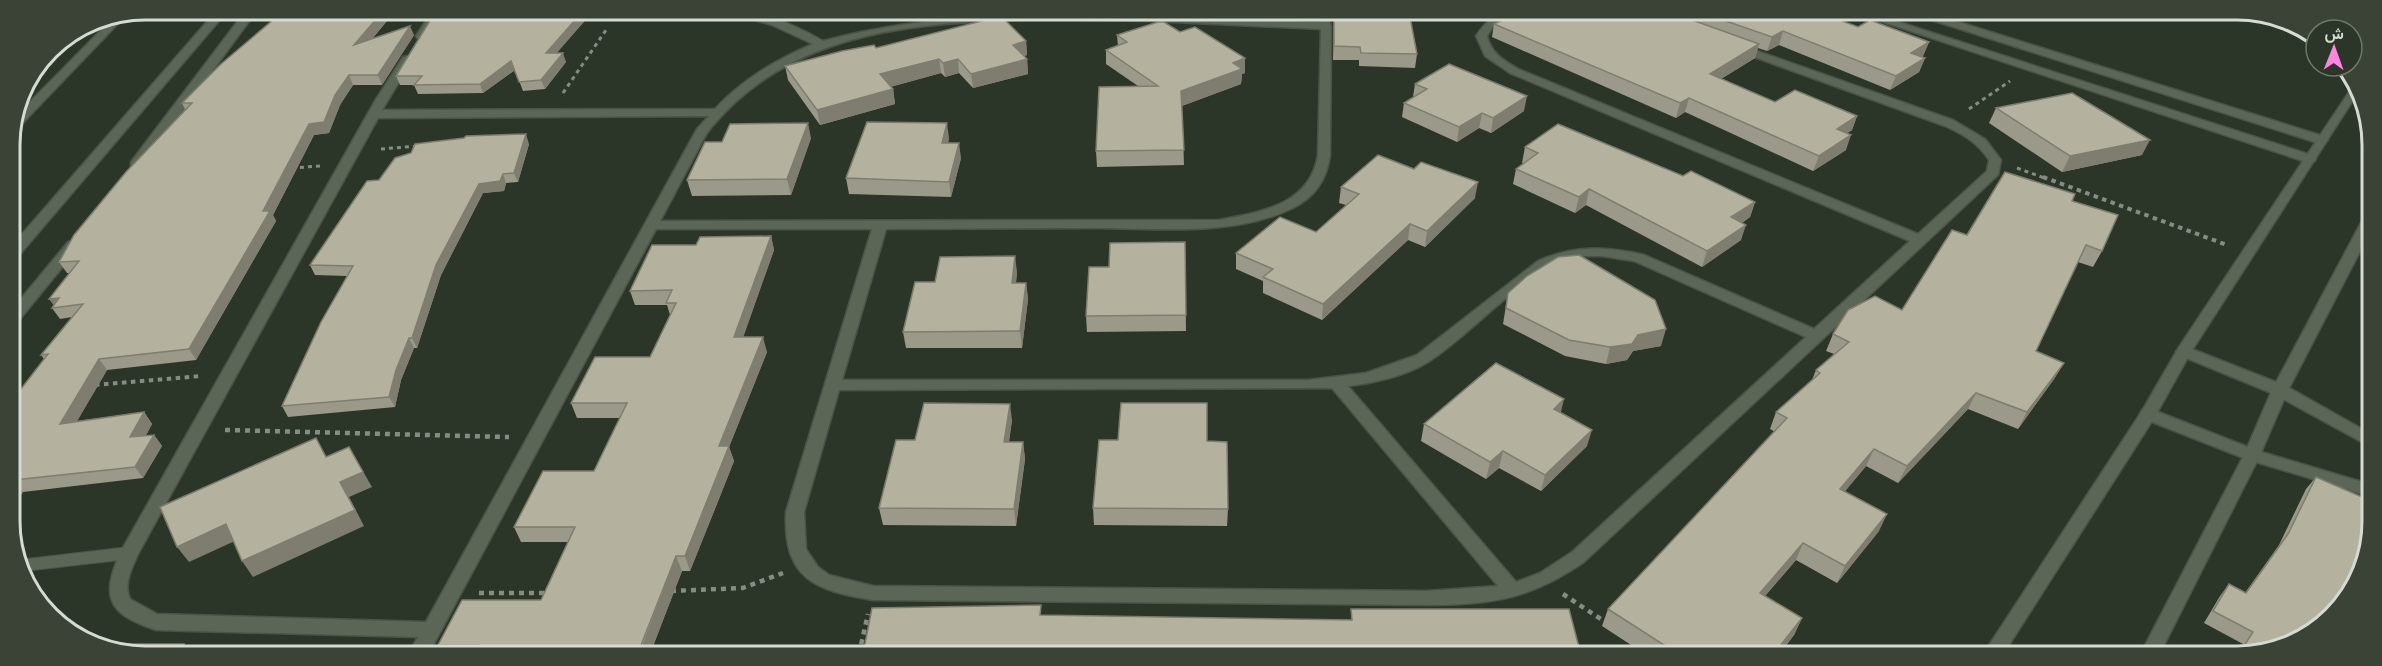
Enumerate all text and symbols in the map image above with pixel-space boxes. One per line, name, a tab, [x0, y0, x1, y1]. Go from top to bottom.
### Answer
north arrow	[2304, 18, 2364, 78]
text: ش	[2324, 24, 2344, 43]

